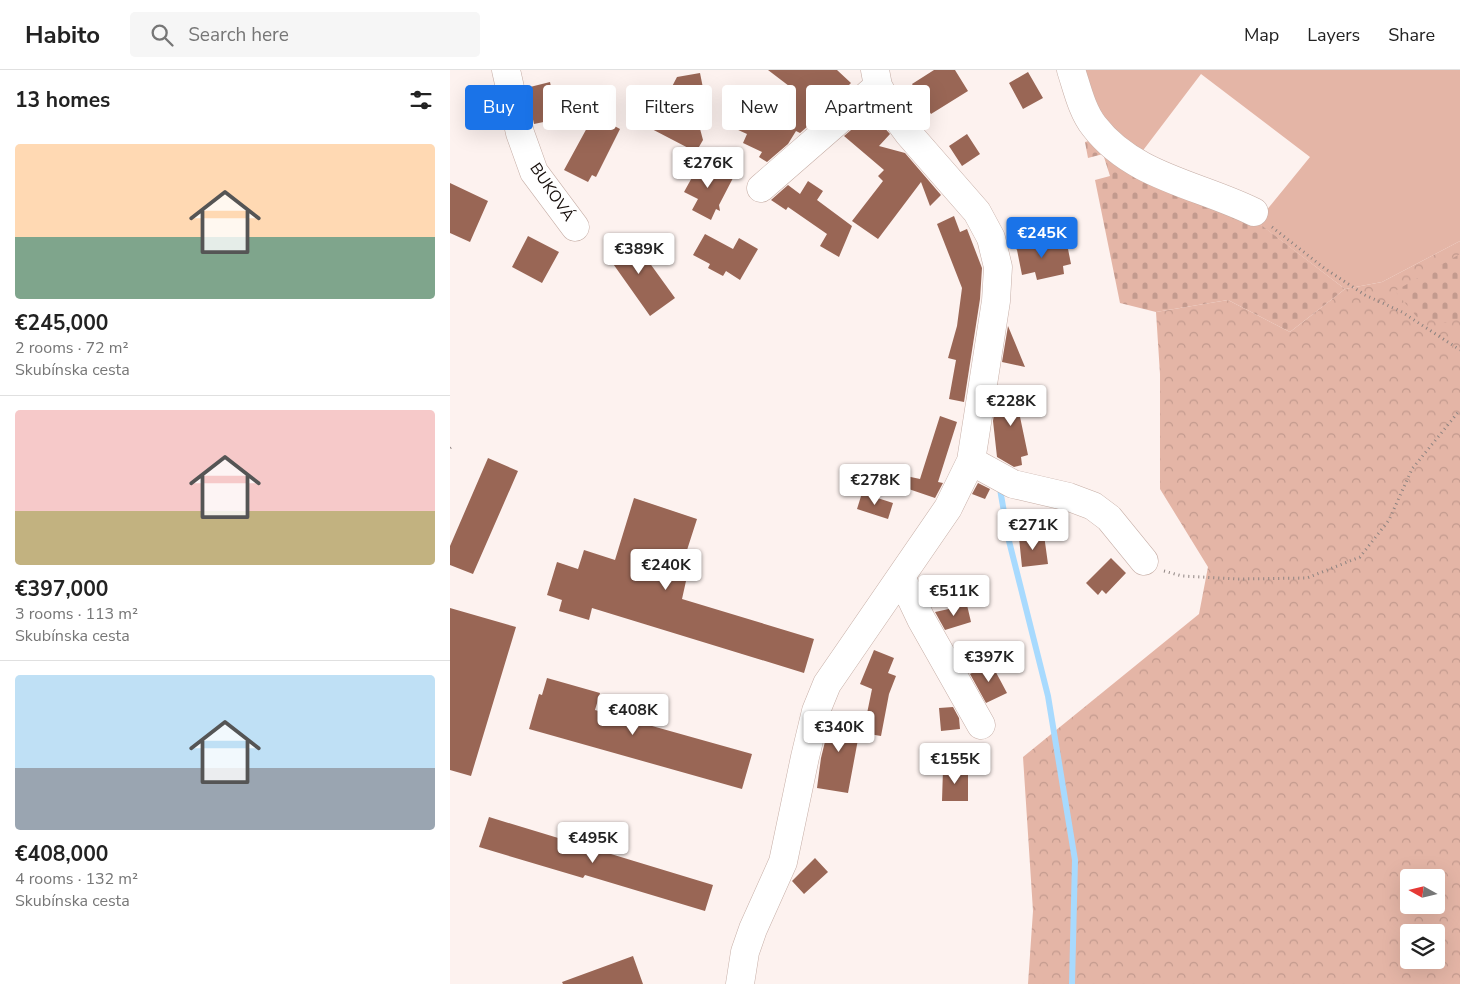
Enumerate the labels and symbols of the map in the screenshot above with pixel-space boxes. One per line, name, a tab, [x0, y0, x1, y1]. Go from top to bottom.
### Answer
pin: €276K	[673, 146, 743, 189]
street label: BUKOVÁ	[524, 159, 580, 226]
pin: €245K	[1007, 216, 1077, 259]
pin: €389K	[604, 232, 674, 275]
pin: €228K	[976, 384, 1046, 427]
pin: €278K	[840, 464, 910, 506]
pin: €271K	[998, 508, 1068, 551]
pin: €240K	[631, 548, 701, 591]
pin: €511K	[919, 574, 989, 617]
pin: €397K	[954, 640, 1024, 683]
pin: €408K	[598, 694, 668, 736]
pin: €340K	[804, 710, 874, 753]
pin: €155K	[920, 742, 990, 785]
pin: €495K	[558, 822, 628, 864]
north arrow	[1400, 869, 1445, 914]

